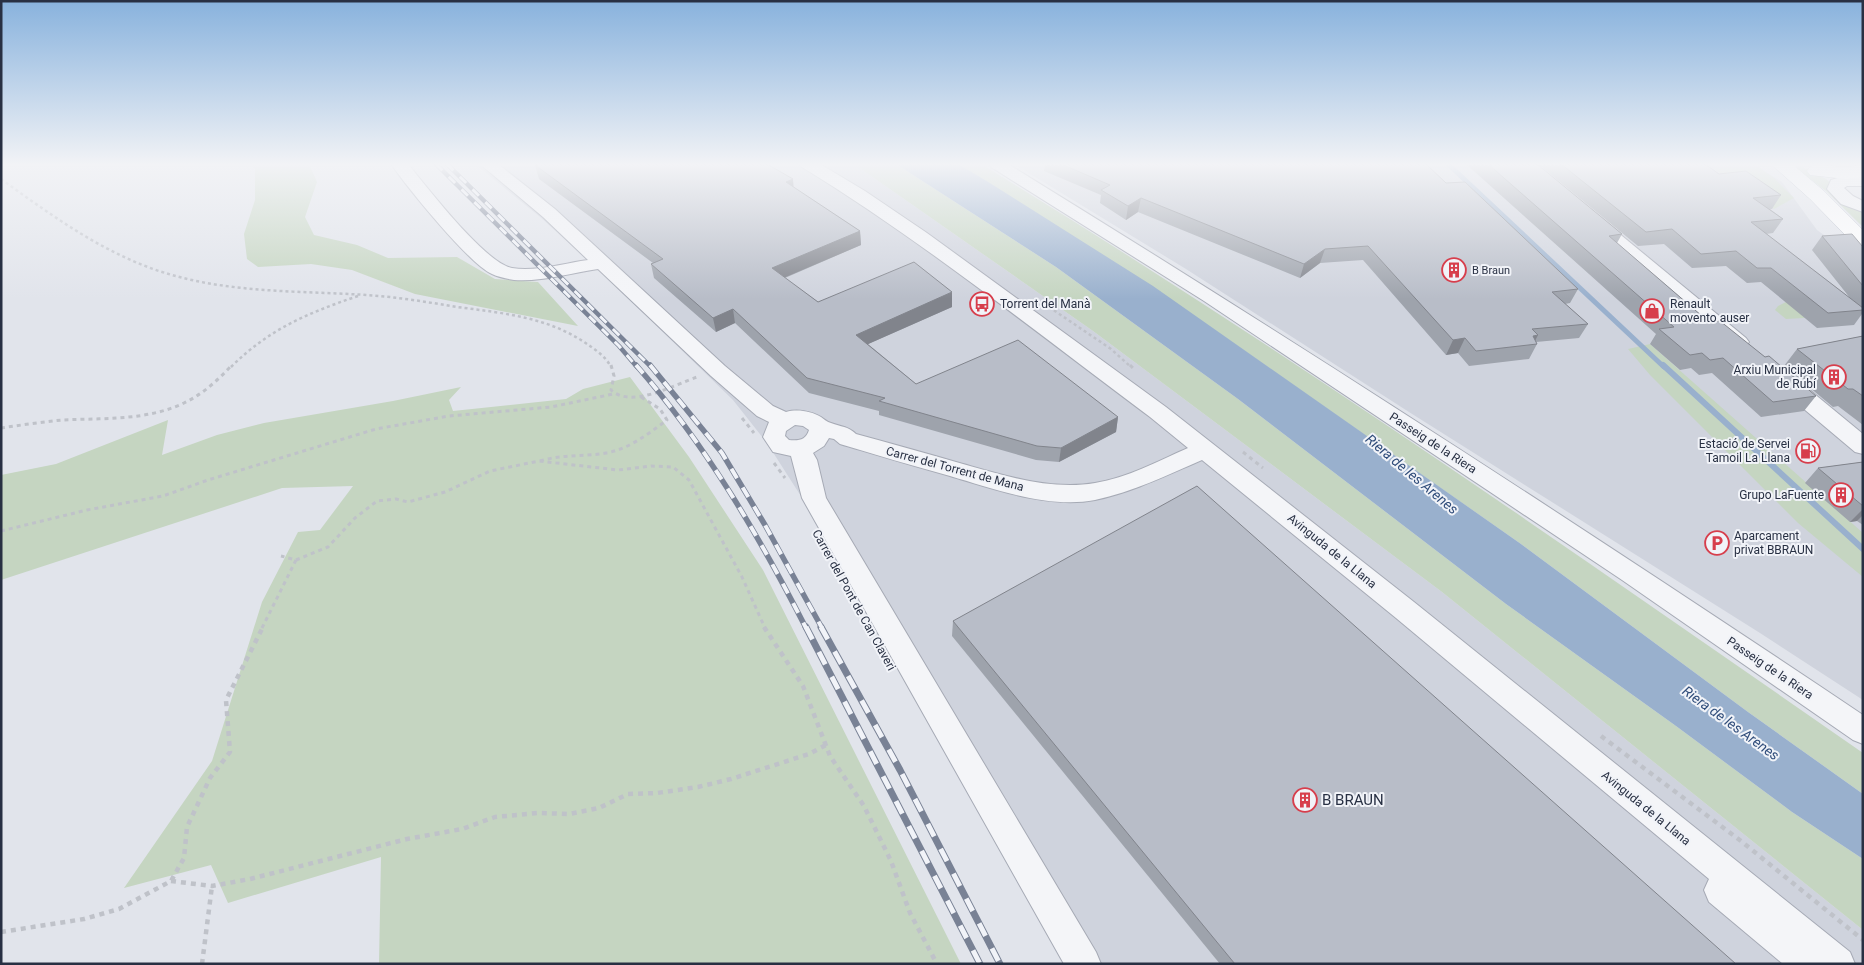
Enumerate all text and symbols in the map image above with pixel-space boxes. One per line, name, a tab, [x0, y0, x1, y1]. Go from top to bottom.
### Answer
building icon: B Braun	[1441, 257, 1467, 283]
place label: B Braun	[1472, 264, 1510, 277]
bus stop icon: Torrent del Manà	[969, 291, 995, 317]
place label: Torrent del Manà	[1000, 297, 1091, 311]
place label: Renault movento auser	[1670, 297, 1749, 325]
shop icon: Renault movento auser	[1639, 298, 1665, 324]
place label: Arxiu Municipal de Rubí	[1734, 363, 1817, 391]
building icon: Arxiu Municipal de Rubí	[1821, 364, 1847, 390]
street label: Passeig de la Riera	[1387, 410, 1479, 476]
water label: Riera de les Arenes	[1363, 431, 1461, 517]
place label: Estació de Servei Tamoil La Llana	[1699, 437, 1790, 465]
fuel station icon: Estació de Servei Tamoil La Llana	[1795, 438, 1821, 464]
street label: Carrer del Torrent de Mana	[885, 444, 1025, 494]
building icon: Grupo LaFuente	[1828, 482, 1854, 508]
place label: Grupo LaFuente	[1739, 488, 1824, 502]
street label: Avinguda de la Llana	[1285, 511, 1379, 591]
street label: Carrer del Pont de Can Claveri	[809, 527, 899, 673]
place label: Aparcament privat BBRAUN	[1734, 529, 1813, 557]
parking icon: Aparcament privat BBRAUN	[1704, 530, 1730, 556]
street label: Passeig de la Riera	[1724, 634, 1816, 702]
water label: Riera de les Arenes	[1680, 683, 1782, 763]
street label: Avinguda de la Llana	[1599, 768, 1693, 848]
building icon: B BRAUN	[1292, 787, 1318, 813]
place label: B BRAUN	[1322, 791, 1384, 809]

